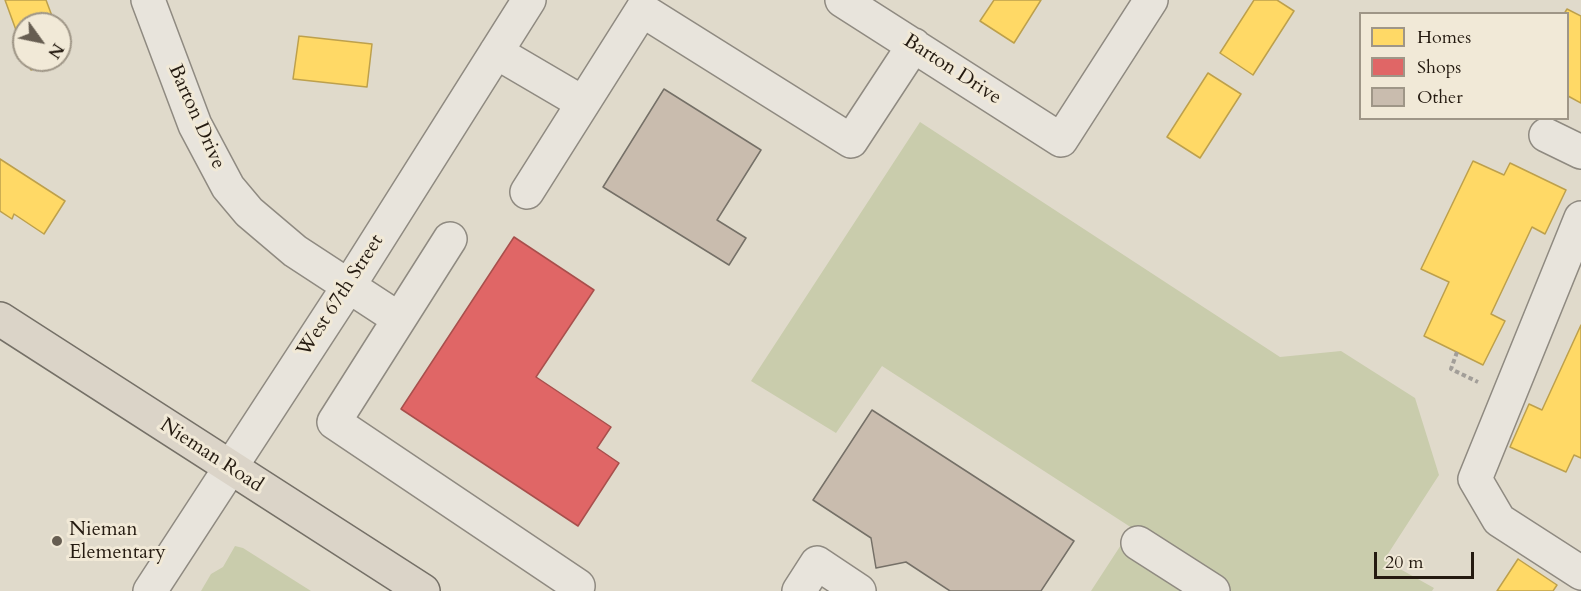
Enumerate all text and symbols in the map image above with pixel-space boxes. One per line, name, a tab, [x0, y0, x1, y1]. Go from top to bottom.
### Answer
north arrow	[12, 12, 72, 72]
legend	[1359, 12, 1569, 120]
text: Homes	[1417, 25, 1471, 50]
street label: Barton Drive	[899, 29, 1005, 111]
text: N	[42, 39, 68, 63]
text: Shops	[1417, 55, 1461, 80]
street label: Barton Drive	[162, 61, 230, 173]
text: Other	[1417, 85, 1463, 110]
street label: West 67th Street	[293, 230, 389, 362]
street label: Nieman Road	[155, 414, 267, 498]
place label: Nieman Elementary	[69, 518, 166, 565]
marker: Nieman Elementary	[50, 534, 64, 548]
scale bar	[1377, 540, 1478, 578]
text: 20 m	[1385, 550, 1424, 575]

